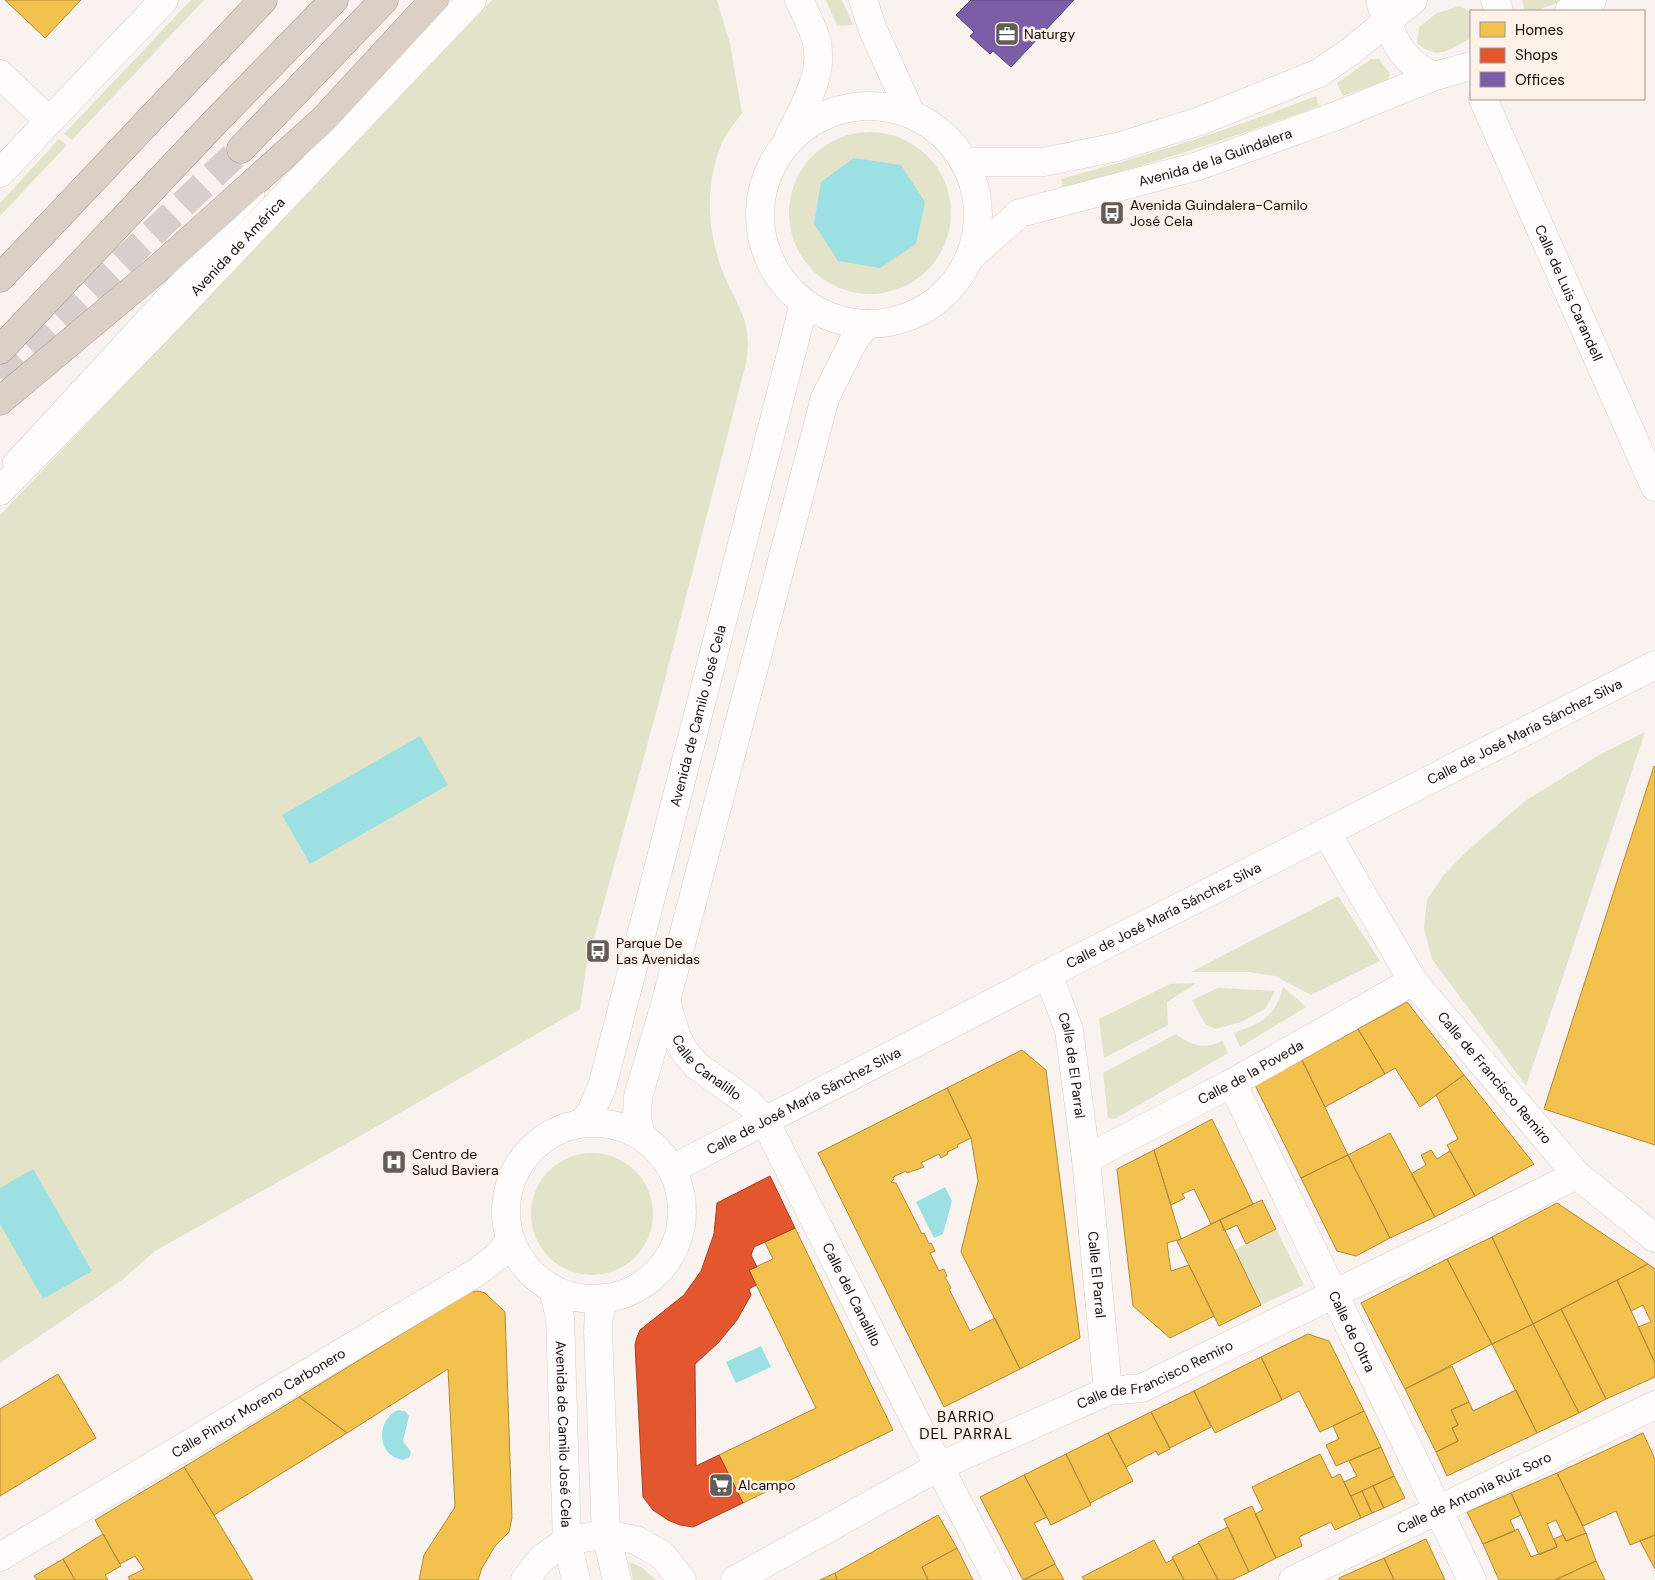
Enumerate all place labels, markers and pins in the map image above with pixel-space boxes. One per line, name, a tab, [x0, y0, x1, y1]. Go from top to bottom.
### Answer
office icon: Naturgy	[994, 21, 1020, 47]
place label: Naturgy	[1024, 25, 1075, 43]
place label: Avenida Guindalera-Camilo José Cela	[1130, 196, 1308, 230]
bus stop icon: Avenida Guindalera-Camilo José Cela	[1099, 200, 1125, 226]
place label: Parque De Las Avenidas	[616, 934, 700, 968]
bus stop icon: Parque De Las Avenidas	[585, 938, 611, 964]
place label: Centro de Salud Baviera	[412, 1145, 499, 1179]
hospital icon: Centro de Salud Baviera	[381, 1149, 407, 1175]
supermarket icon: Alcampo	[708, 1472, 734, 1498]
place label: Alcampo	[738, 1476, 796, 1494]

